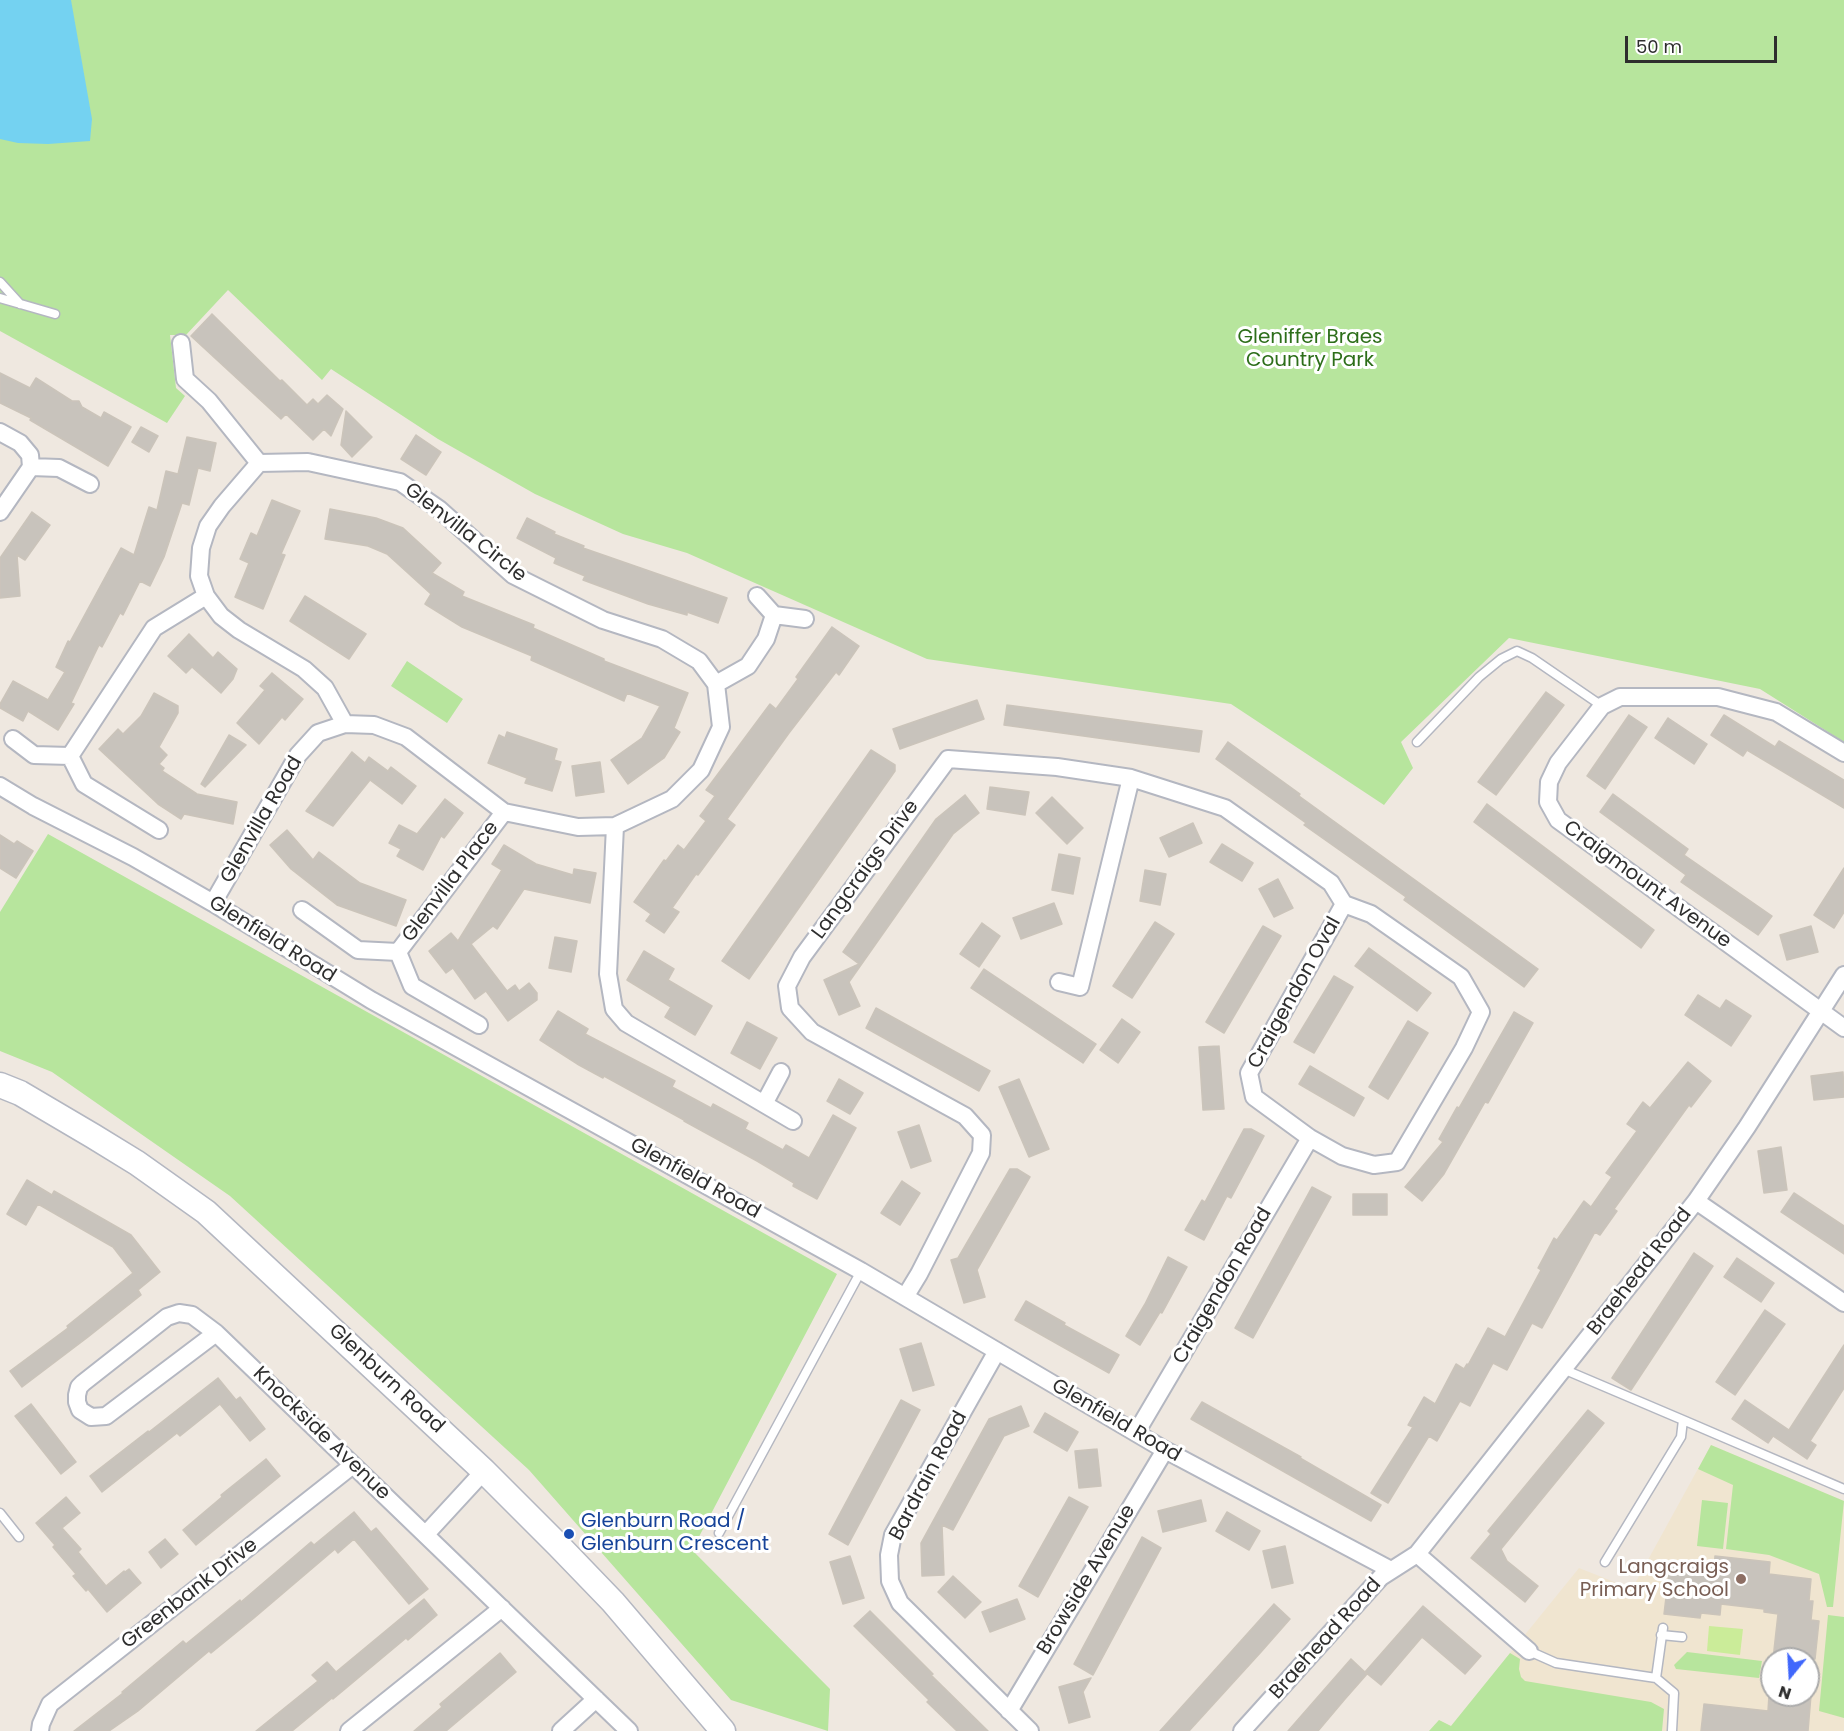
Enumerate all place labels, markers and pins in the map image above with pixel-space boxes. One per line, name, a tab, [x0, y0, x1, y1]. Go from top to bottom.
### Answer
place label: Glenburn Road / Glenburn Crescent	[581, 1510, 769, 1557]
marker: Glenburn Road / Glenburn Crescent	[562, 1527, 576, 1541]
place label: Langcraigs Primary School	[1580, 1556, 1729, 1603]
marker: Langcraigs Primary School	[1734, 1572, 1748, 1586]

